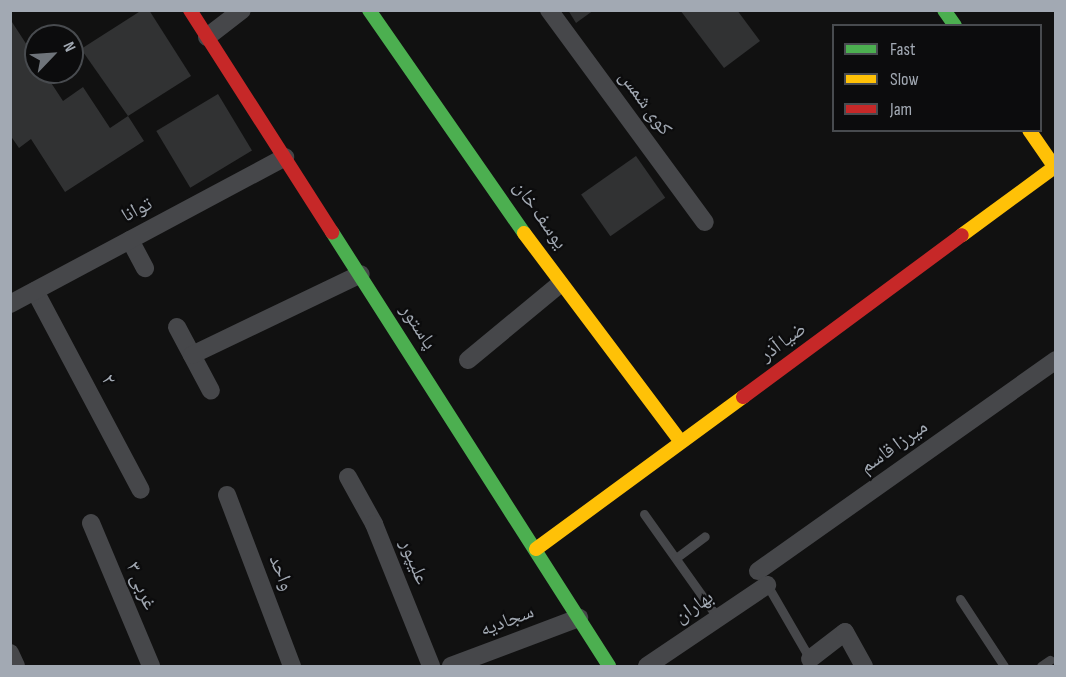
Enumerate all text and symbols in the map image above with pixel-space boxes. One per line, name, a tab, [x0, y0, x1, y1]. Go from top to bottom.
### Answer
north arrow	[24, 24, 84, 84]
legend	[832, 24, 1042, 132]
text: N	[59, 39, 79, 55]
text: Fast	[890, 39, 915, 60]
street label: کوی شمس	[613, 66, 677, 140]
text: Slow	[890, 69, 919, 90]
text: Jam	[890, 99, 912, 120]
street label: یوسف خان	[508, 176, 572, 254]
street label: توانا	[117, 192, 157, 228]
street label: پاستور	[394, 300, 442, 354]
street label: ضیا آذر	[755, 317, 811, 367]
street label: ۲	[95, 370, 121, 390]
street label: میرزا قاسم	[855, 415, 933, 479]
street label: علیپور	[394, 536, 434, 588]
street label: واحد	[263, 552, 299, 594]
street label: ۳ غربی	[120, 558, 162, 614]
street label: بهاران	[670, 585, 718, 629]
street label: سجادیه	[477, 600, 537, 642]

